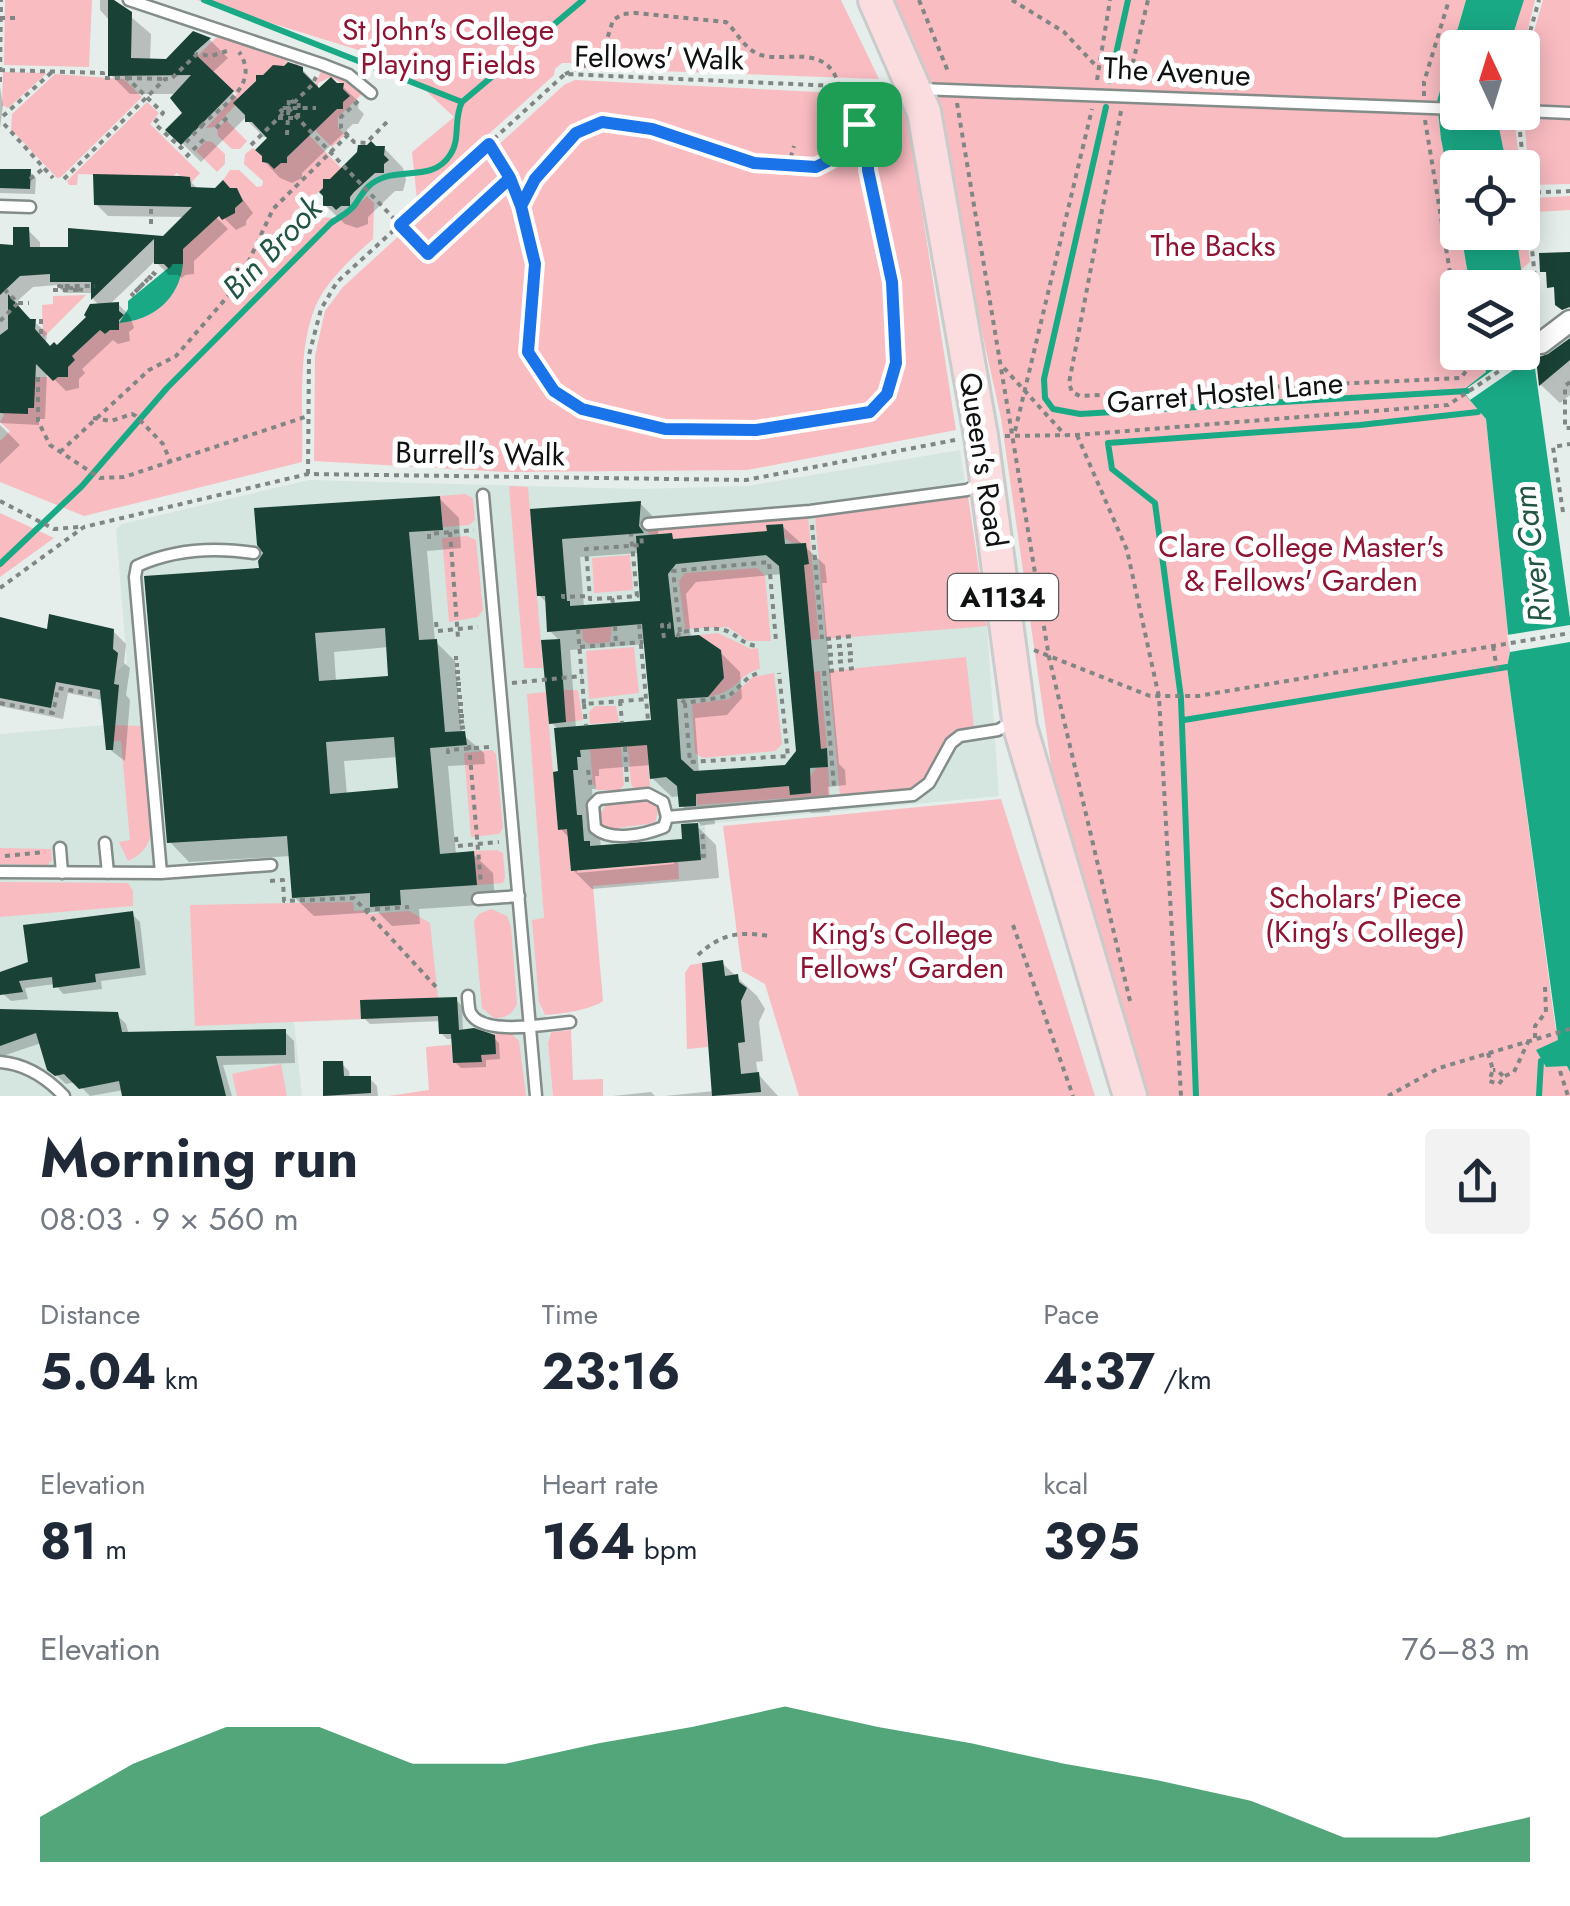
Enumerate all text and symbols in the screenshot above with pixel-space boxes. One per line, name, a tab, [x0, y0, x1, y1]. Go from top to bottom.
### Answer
park label: St John's College Playing Fields	[342, 8, 554, 85]
north arrow	[1440, 30, 1540, 130]
map controls	[1440, 30, 1540, 370]
street label: Fellows' Walk	[574, 35, 745, 80]
street label: The Avenue	[1102, 46, 1252, 97]
pin	[817, 82, 902, 167]
icon: arrive	[832, 97, 887, 152]
button: locate	[1440, 150, 1540, 250]
water label: Bin Brook	[212, 186, 333, 309]
park label: The Backs	[1151, 224, 1275, 267]
button: layers	[1440, 270, 1540, 370]
street label: Garret Hostel Lane	[1105, 361, 1345, 424]
street label: Queen's Road	[948, 369, 1019, 550]
street label: Burrell's Walk	[395, 431, 566, 476]
water label: River Cam	[1501, 483, 1563, 625]
park label: Clare College Master's & Fellows' Garden	[1158, 525, 1444, 602]
road number: A1134	[948, 574, 1058, 620]
park label: Scholars' Piece (King's College)	[1265, 876, 1465, 953]
park label: King's College Fellows' Garden	[800, 912, 1004, 989]
text: Morning run	[40, 1118, 358, 1198]
button: share	[1425, 1129, 1530, 1234]
text: 08:03 · 9 × 560 m	[40, 1196, 299, 1242]
text: Distance	[40, 1294, 140, 1335]
text: Time	[542, 1294, 598, 1335]
text: Pace	[1043, 1294, 1099, 1335]
text: 5.04	[40, 1335, 156, 1408]
text: 23:16	[542, 1335, 681, 1408]
text: 4:37	[1043, 1335, 1155, 1408]
text: km	[156, 1359, 199, 1400]
text: /km	[1155, 1359, 1212, 1400]
text: Elevation	[40, 1464, 146, 1505]
text: Heart rate	[542, 1464, 659, 1505]
text: kcal	[1043, 1464, 1089, 1505]
text: 81	[40, 1505, 97, 1578]
text: 164	[542, 1505, 635, 1578]
text: 395	[1043, 1505, 1140, 1578]
text: m	[97, 1529, 127, 1570]
text: bpm	[635, 1529, 698, 1570]
text: Elevation	[40, 1626, 161, 1672]
text: 76–83 m	[1402, 1626, 1530, 1672]

